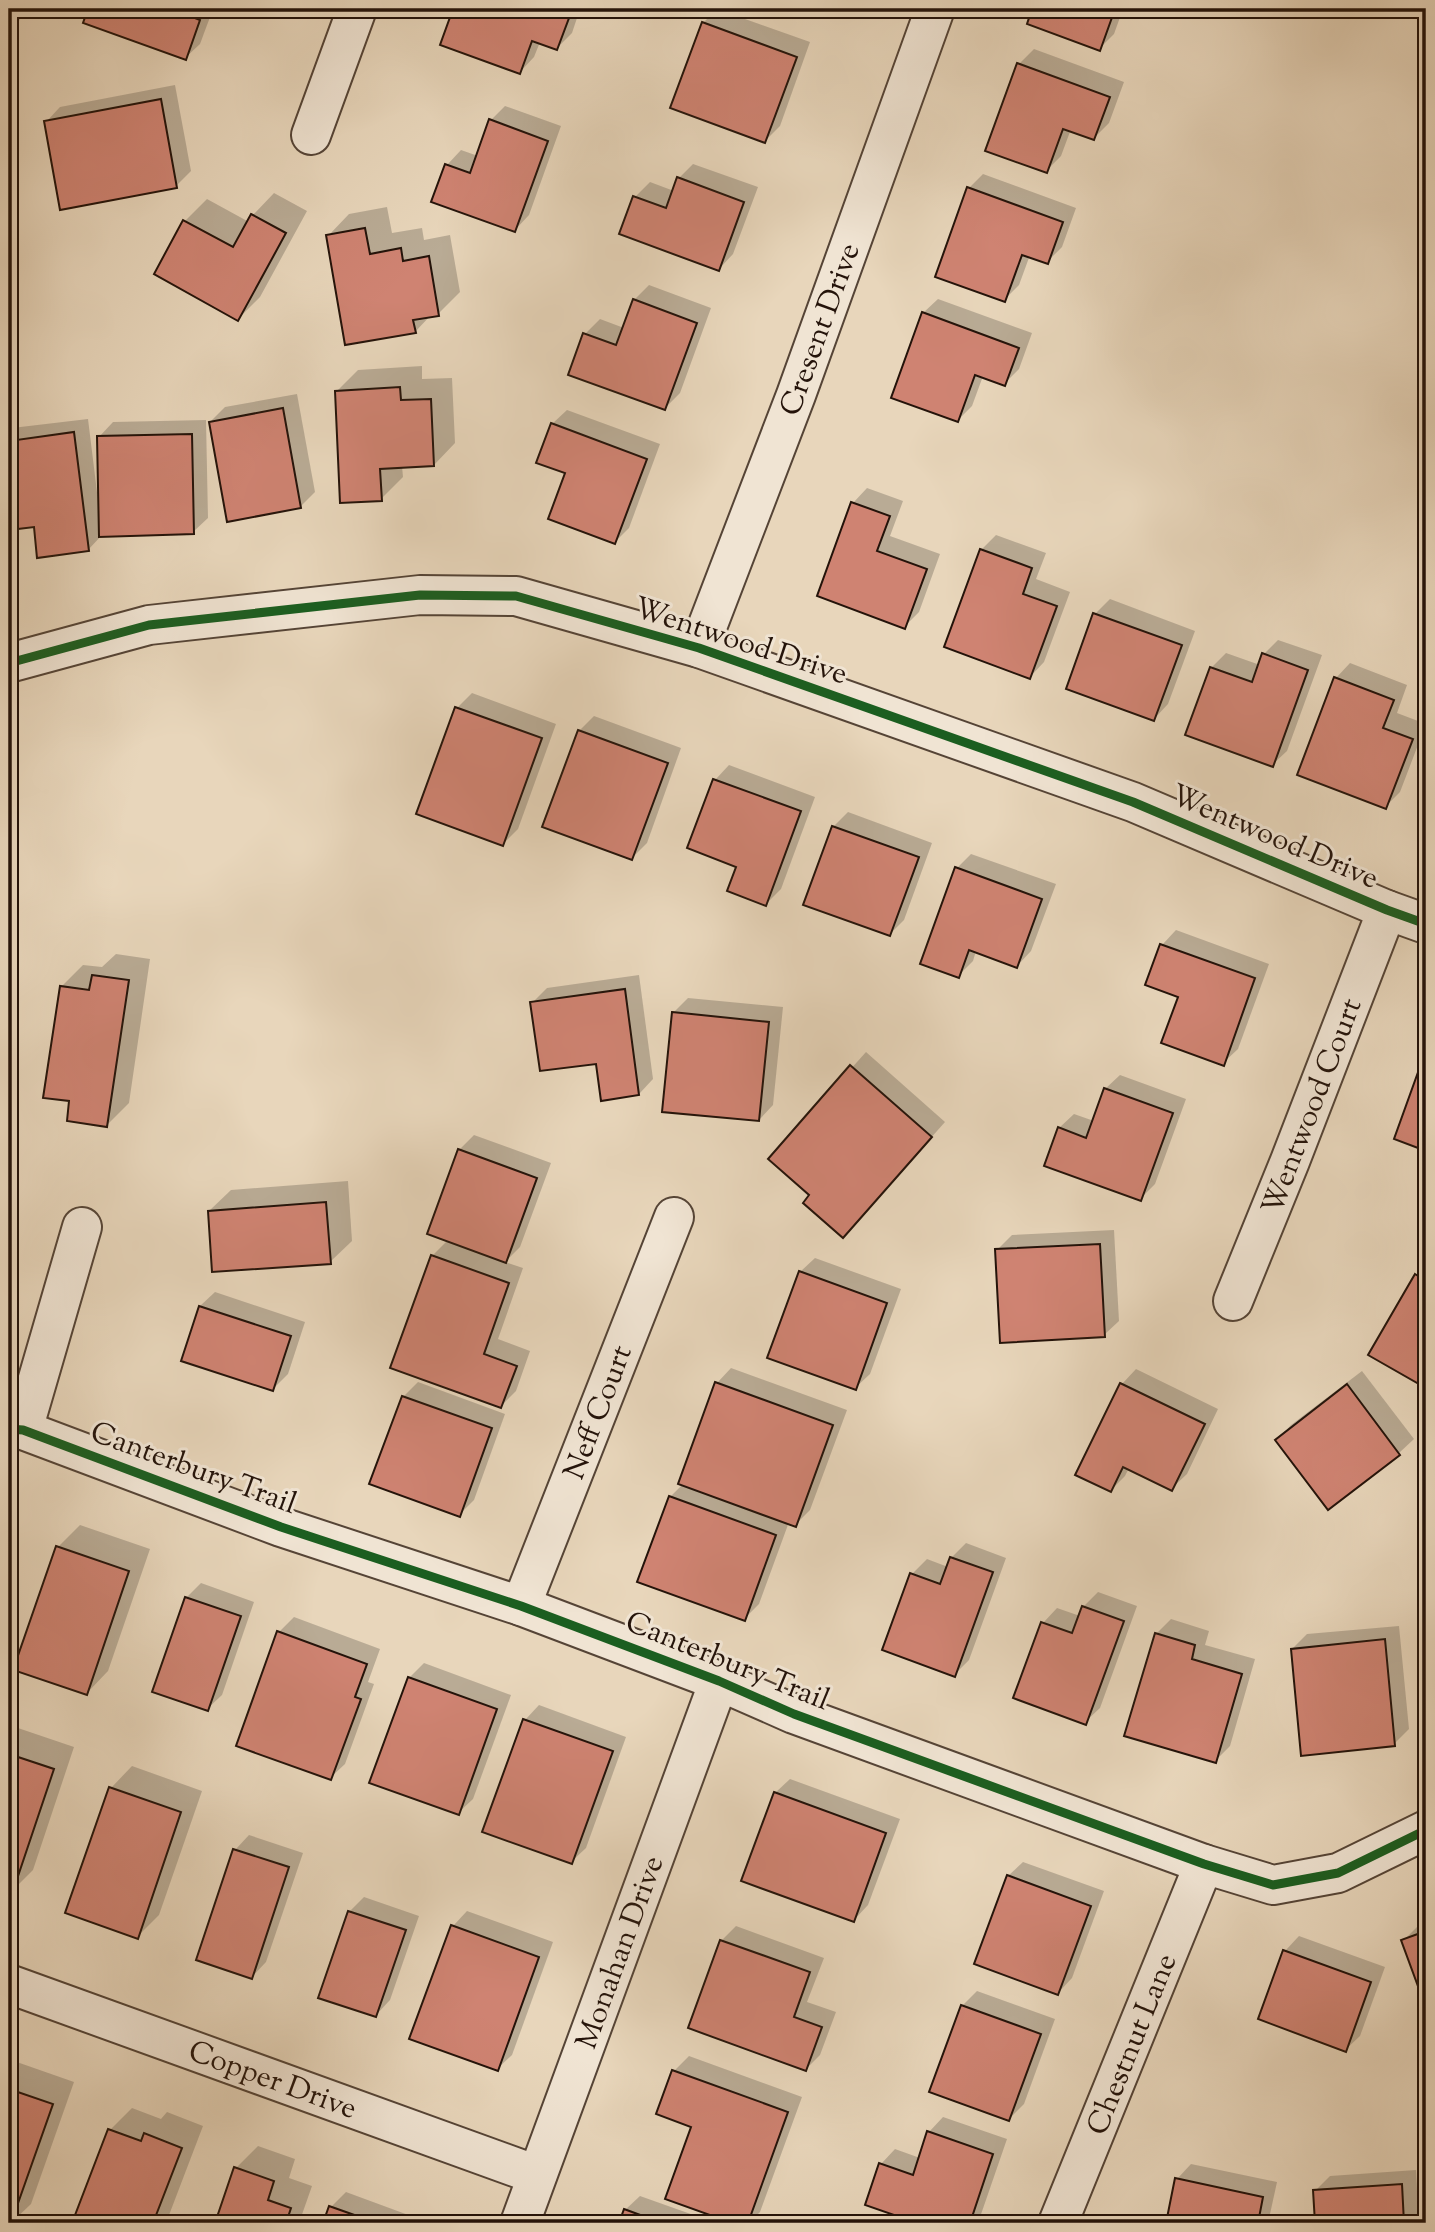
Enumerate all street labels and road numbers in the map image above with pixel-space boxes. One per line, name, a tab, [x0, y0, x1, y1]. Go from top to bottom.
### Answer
street label: Cresent Drive	[770, 237, 873, 422]
street label: Wentwood Drive	[628, 588, 852, 697]
street label: Wentwood Drive	[1163, 775, 1385, 901]
street label: Wentwood Court	[1252, 993, 1374, 1221]
street label: Neff Court	[554, 1340, 645, 1486]
street label: Canterbury Trail	[84, 1412, 302, 1527]
street label: Canterbury Trail	[618, 1602, 836, 1723]
street label: Monahan Drive	[566, 1850, 676, 2056]
street label: Chestnut Lane	[1077, 1948, 1189, 2142]
street label: Copper Drive	[182, 2031, 362, 2132]

